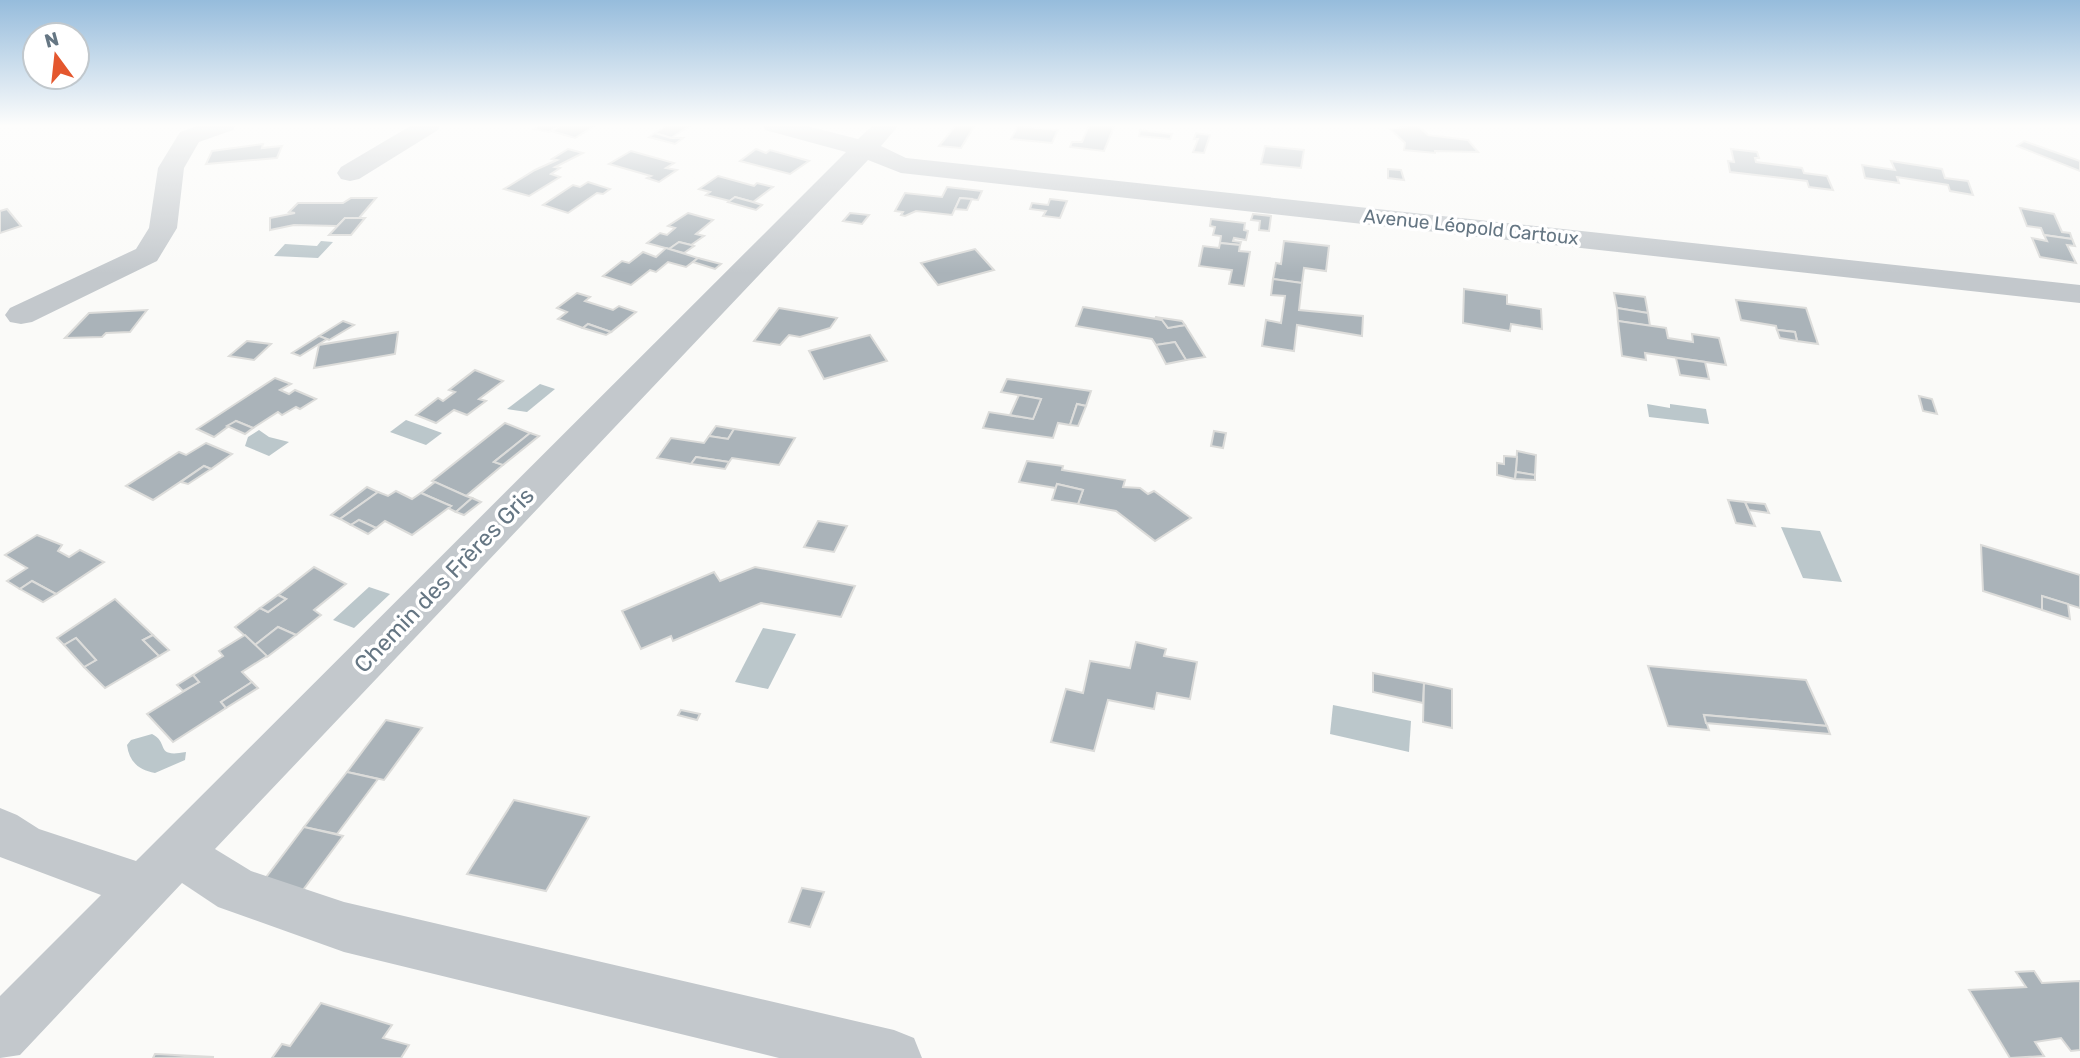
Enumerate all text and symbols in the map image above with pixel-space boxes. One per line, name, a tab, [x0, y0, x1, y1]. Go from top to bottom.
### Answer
north arrow	[21, 21, 91, 91]
text: N	[42, 27, 61, 53]
street label: Avenue Léopold Cartoux	[1362, 204, 1580, 250]
street label: Chemin des Frères Gris	[348, 482, 540, 678]

